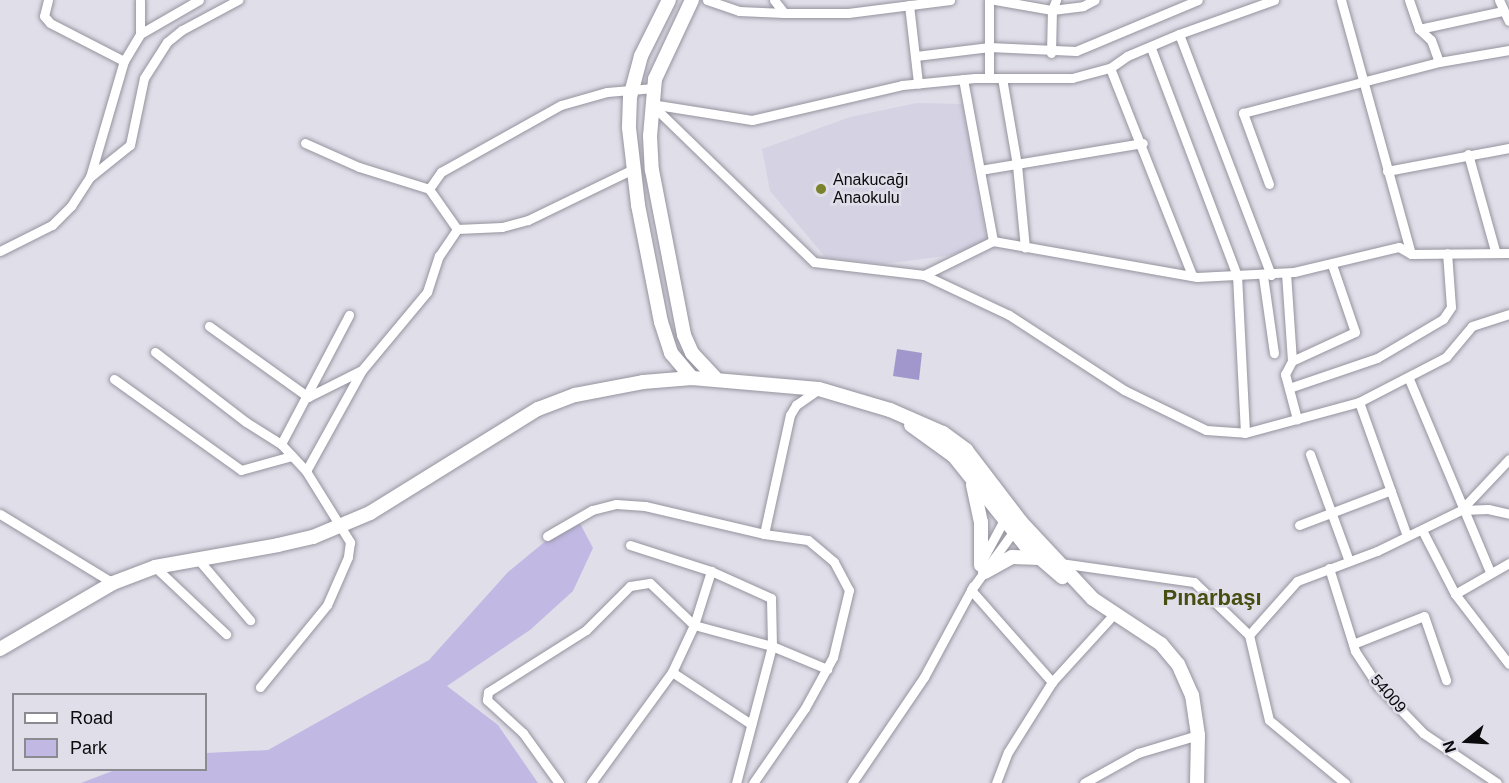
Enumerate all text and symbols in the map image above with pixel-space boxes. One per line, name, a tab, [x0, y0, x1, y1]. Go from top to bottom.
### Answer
place label: Anakucağı Anaokulu	[833, 170, 909, 208]
marker: Anakucağı Anaokulu	[814, 182, 828, 196]
district label: Pınarbaşı	[1162, 585, 1262, 611]
street label: 54009	[1366, 671, 1410, 717]
legend	[12, 693, 207, 771]
text: Road	[70, 708, 113, 728]
north arrow	[1437, 711, 1497, 771]
text: Park	[70, 738, 107, 758]
text: N	[1440, 739, 1459, 755]

